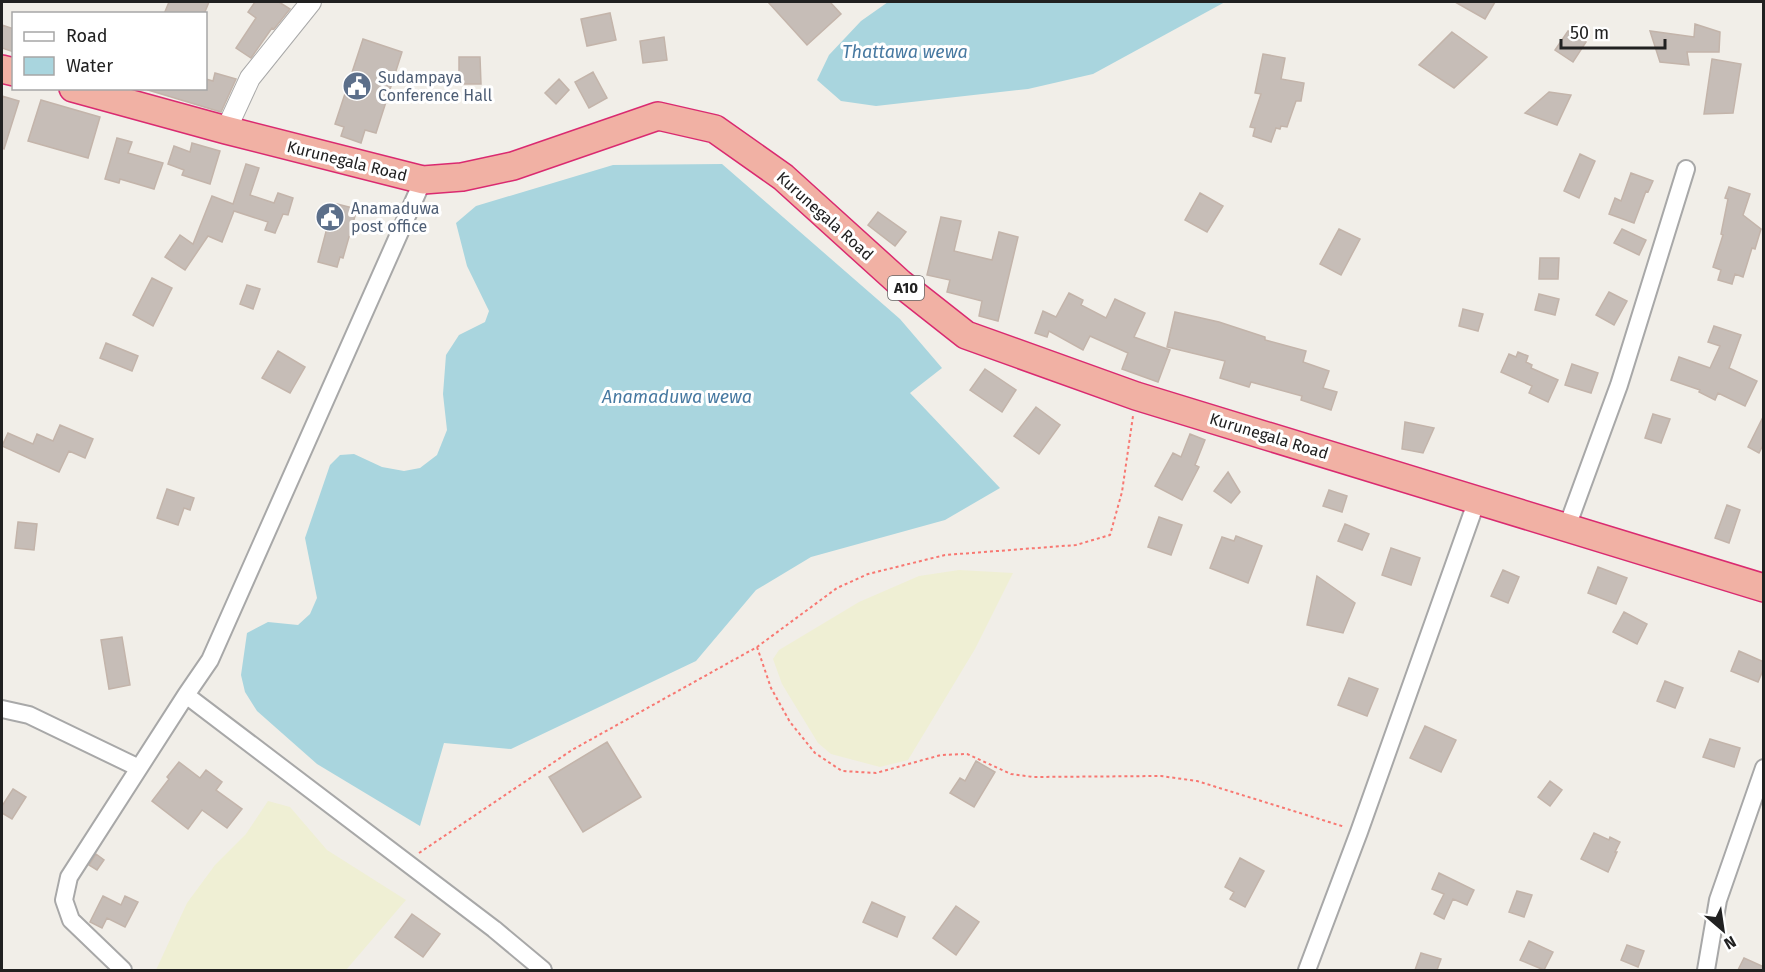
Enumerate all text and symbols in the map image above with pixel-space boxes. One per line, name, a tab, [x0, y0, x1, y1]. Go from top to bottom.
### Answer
legend	[12, 12, 207, 90]
scale bar	[1561, 12, 1664, 50]
text: 50 m	[1570, 22, 1609, 44]
text: Road	[66, 25, 108, 47]
water label: Thattawa wewa	[842, 41, 968, 63]
text: Water	[66, 55, 113, 77]
place label: Sudampaya Conference Hall	[378, 68, 492, 105]
public building icon: Sudampaya Conference Hall	[341, 70, 373, 102]
street label: Kurunegala Road	[285, 137, 409, 185]
street label: Kurunegala Road	[773, 168, 877, 264]
place label: Anamaduwa post office	[351, 199, 440, 236]
public building icon: Anamaduwa post office	[314, 201, 346, 233]
road number: A10	[888, 276, 924, 300]
water label: Anamaduwa wewa	[601, 386, 752, 408]
street label: Kurunegala Road	[1207, 409, 1331, 463]
north arrow	[1693, 900, 1753, 960]
text: N	[1721, 932, 1739, 954]

